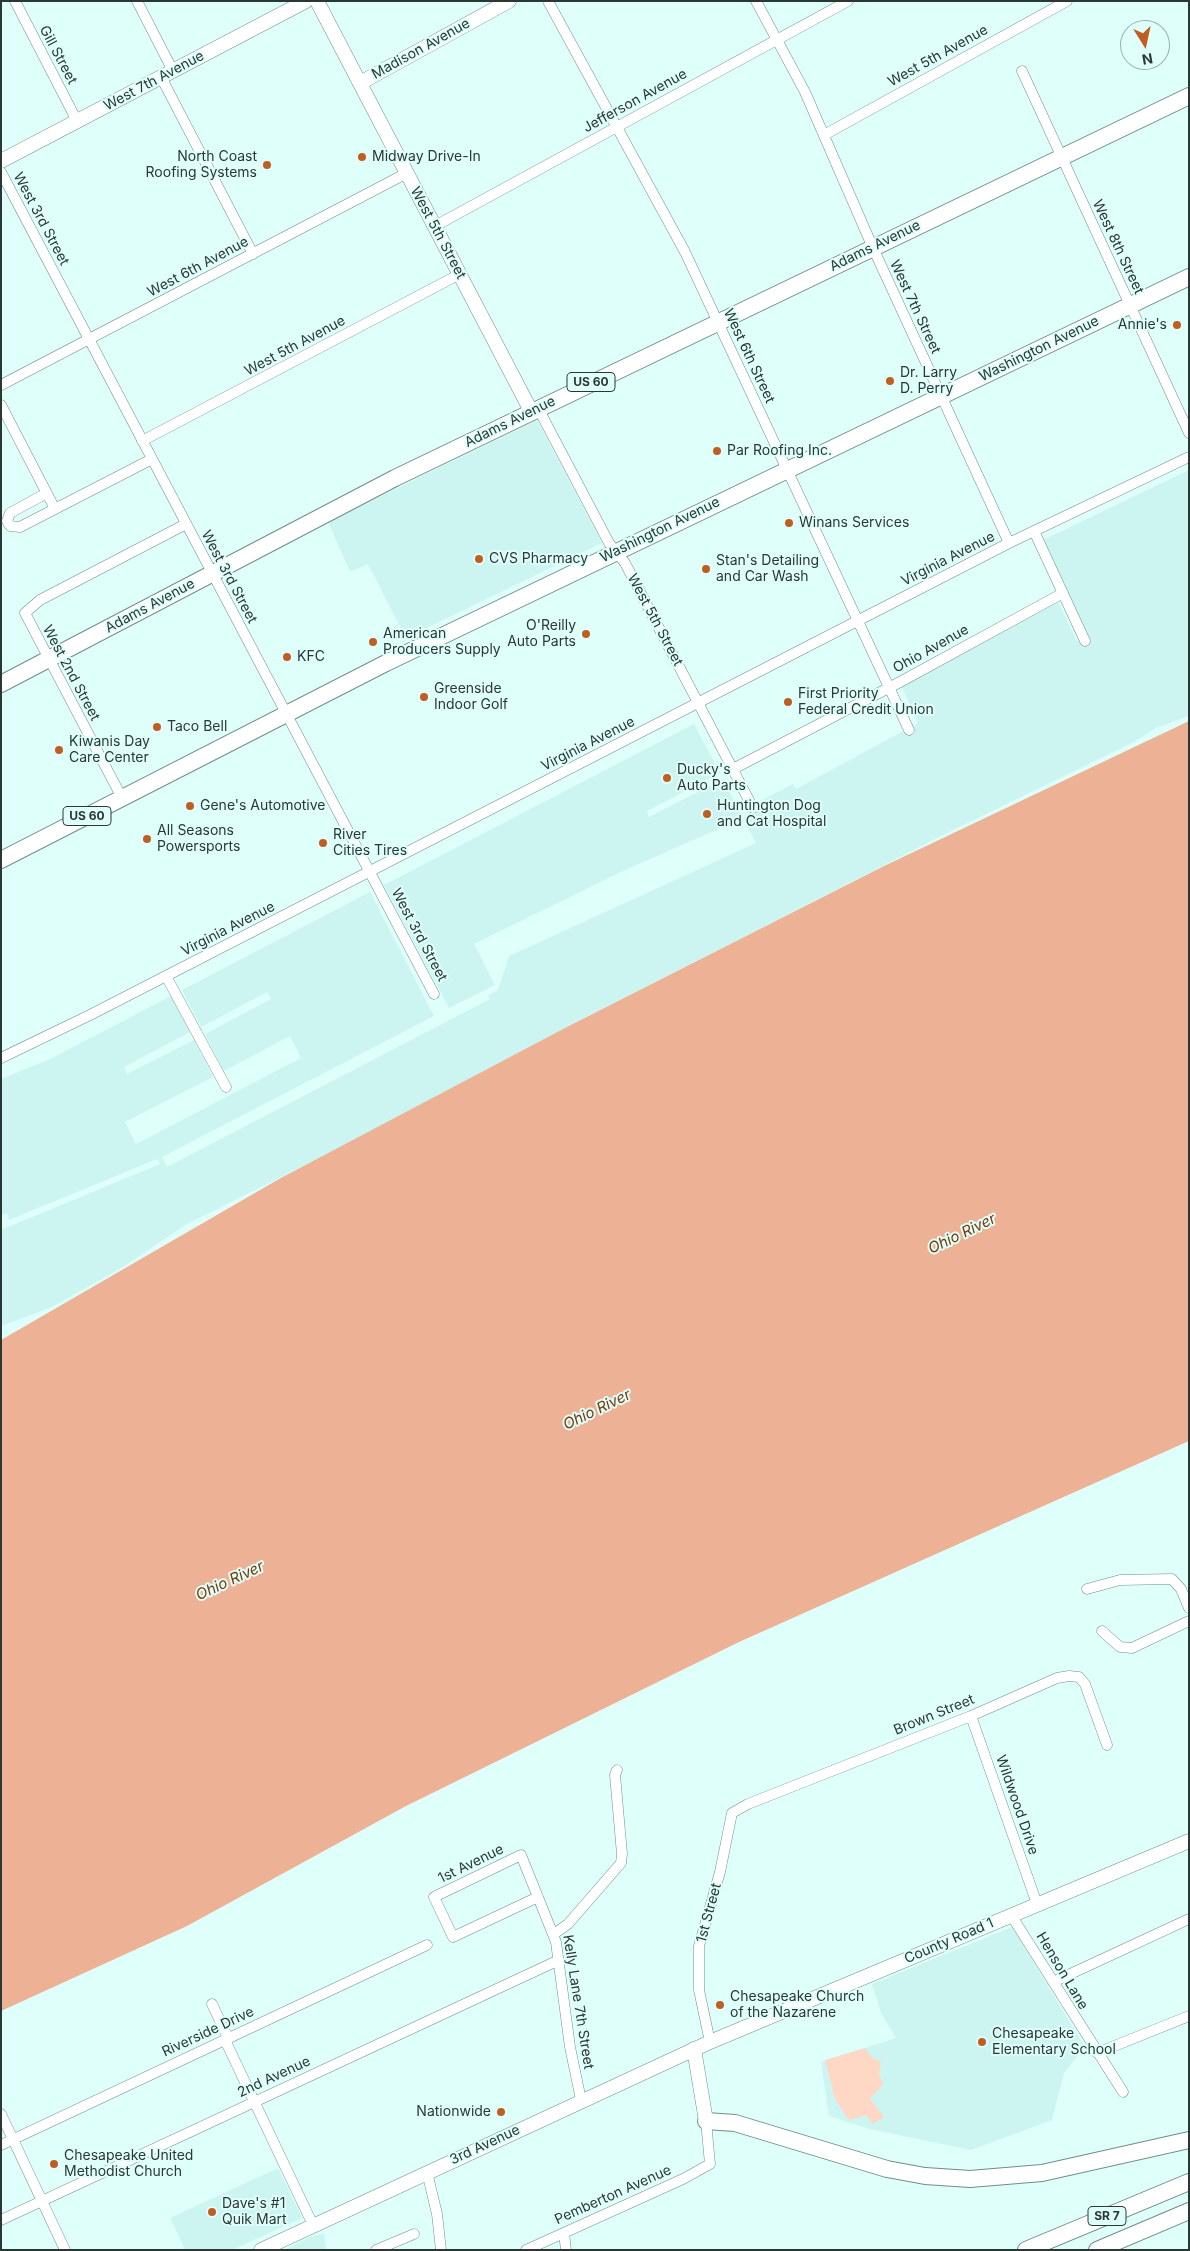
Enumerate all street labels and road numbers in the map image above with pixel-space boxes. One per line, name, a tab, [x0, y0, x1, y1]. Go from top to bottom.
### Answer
street label: Madison Avenue	[369, 15, 473, 83]
street label: West 5th Avenue	[885, 22, 991, 90]
street label: Gill Street	[36, 23, 80, 87]
street label: West 7th Avenue	[101, 48, 207, 114]
street label: Jefferson Avenue	[580, 65, 690, 137]
street label: West 3rd Street	[9, 170, 73, 268]
street label: West 5th Street	[407, 184, 469, 282]
street label: West 8th Street	[1089, 197, 1147, 297]
street label: Adams Avenue	[827, 217, 923, 275]
street label: West 6th Avenue	[145, 233, 251, 301]
street label: West 7th Street	[886, 258, 944, 356]
street label: West 6th Street	[720, 306, 778, 406]
street label: West 5th Avenue	[242, 312, 348, 380]
street label: Washington Avenue	[976, 313, 1102, 385]
road number: US 60	[567, 372, 615, 392]
street label: Adams Avenue	[462, 393, 558, 451]
street label: Washington Avenue	[597, 494, 723, 566]
street label: West 3rd Street	[197, 528, 261, 626]
street label: Virginia Avenue	[898, 528, 998, 590]
street label: West 5th Street	[624, 571, 686, 669]
street label: Adams Avenue	[102, 575, 198, 637]
street label: Ohio Avenue	[890, 621, 972, 677]
street label: West 2nd Street	[39, 622, 103, 724]
street label: Virginia Avenue	[538, 713, 638, 775]
road number: US 60	[63, 806, 111, 826]
street label: West 3rd Street	[387, 886, 451, 984]
street label: Virginia Avenue	[178, 898, 278, 960]
street label: Brown Street	[891, 1691, 977, 1739]
street label: Wildwood Drive	[992, 1753, 1042, 1857]
street label: 1st Avenue	[436, 1841, 506, 1887]
street label: 1st Street	[693, 1881, 725, 1945]
street label: County Road 1	[902, 1915, 996, 1967]
street label: Henson Lane	[1032, 1929, 1092, 2013]
street label: Kelly Lane 7th Street	[559, 1934, 597, 2070]
street label: Riverside Drive	[159, 2003, 257, 2061]
street label: 2nd Avenue	[235, 2053, 313, 2101]
street label: 3rd Avenue	[447, 2121, 523, 2169]
street label: Pemberton Avenue	[552, 2162, 674, 2228]
road number: SR 7	[1088, 2206, 1126, 2226]

